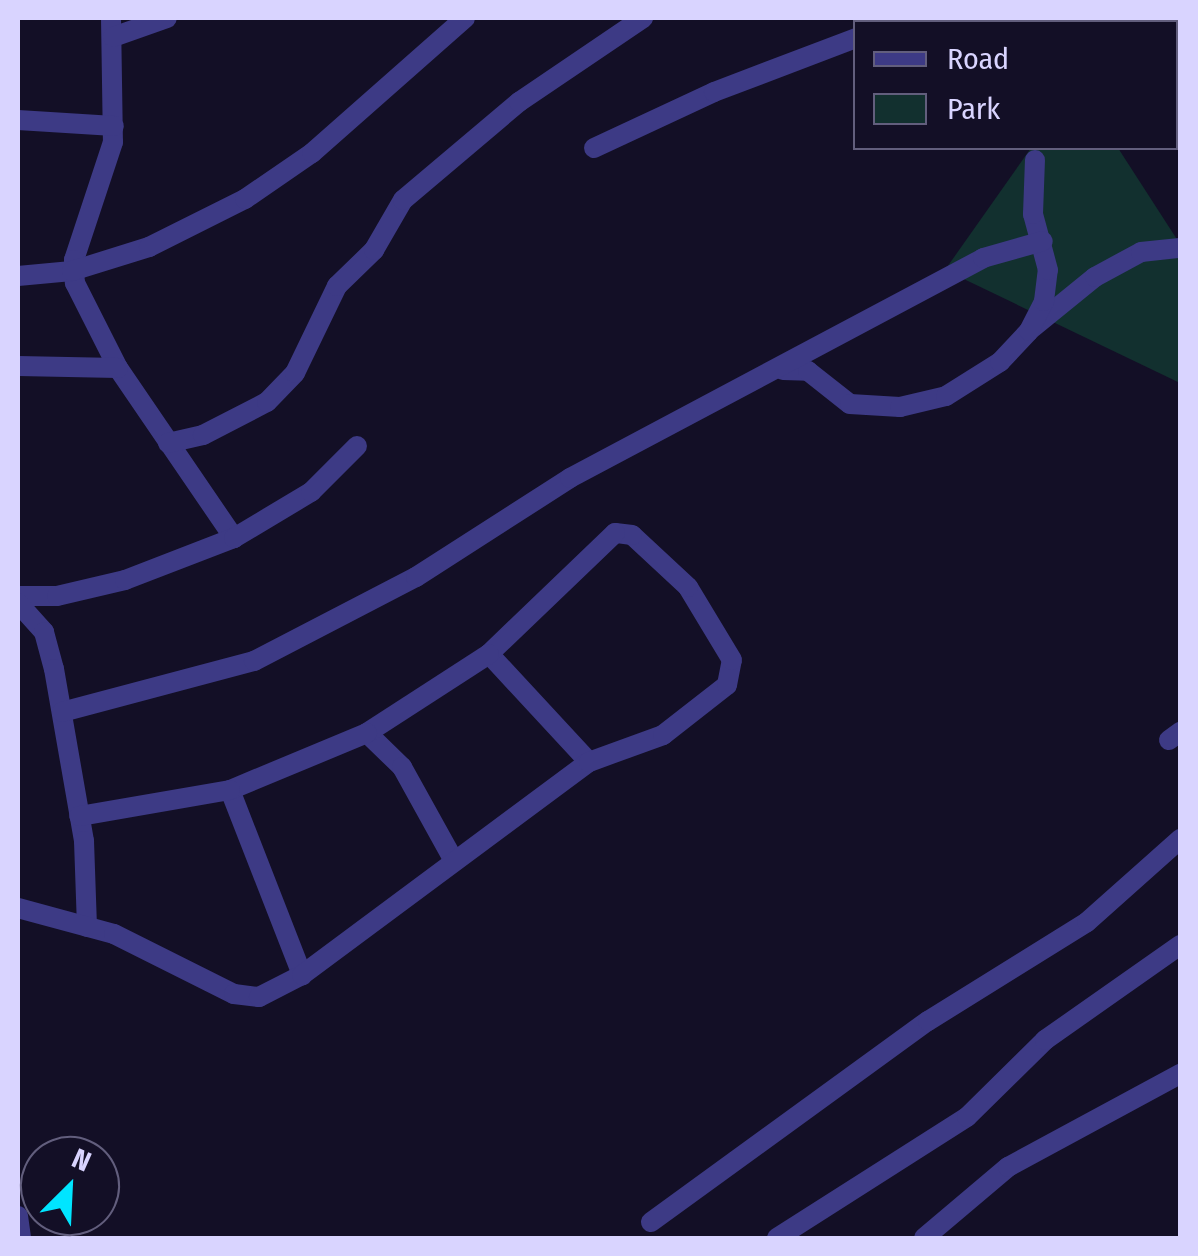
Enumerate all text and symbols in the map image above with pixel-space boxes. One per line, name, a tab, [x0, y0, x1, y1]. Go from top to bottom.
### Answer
legend	[853, 20, 1178, 150]
text: Road	[947, 41, 1009, 77]
text: Park	[947, 91, 1000, 127]
north arrow	[20, 1136, 120, 1236]
text: N	[67, 1141, 96, 1178]

